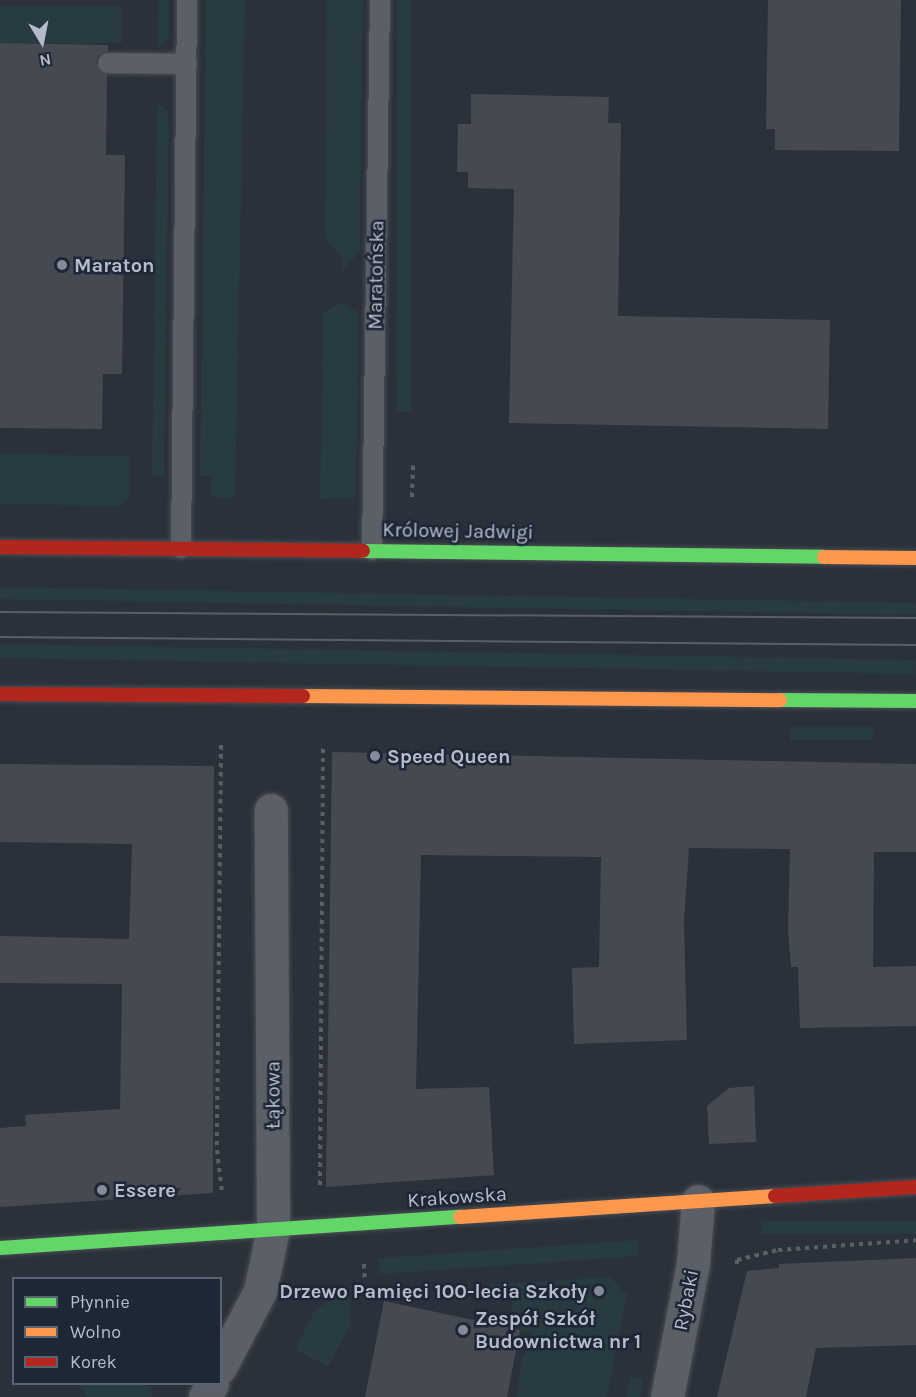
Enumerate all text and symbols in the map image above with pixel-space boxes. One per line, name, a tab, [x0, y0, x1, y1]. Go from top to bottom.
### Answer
north arrow	[12, 12, 72, 72]
text: N	[38, 50, 53, 71]
street label: Maratońska	[363, 220, 389, 330]
place label: Maraton	[74, 253, 154, 277]
marker: Maraton	[55, 258, 69, 272]
street label: Królowej Jadwigi	[382, 518, 534, 544]
place label: Speed Queen	[387, 744, 510, 768]
marker: Speed Queen	[368, 749, 382, 763]
street label: Łąkowa	[261, 1061, 285, 1129]
place label: Essere	[114, 1178, 176, 1202]
street label: Krakowska	[406, 1182, 508, 1212]
marker: Essere	[95, 1183, 109, 1197]
street label: Rybaki	[668, 1267, 704, 1333]
legend	[12, 1277, 222, 1385]
place label: Drzewo Pamięci 100-lecia Szkoły	[279, 1279, 587, 1303]
marker: Drzewo Pamięci 100-lecia Szkoły	[592, 1284, 606, 1298]
text: Płynnie	[70, 1291, 130, 1313]
place label: Zespół Szkół Budownictwa nr 1	[475, 1306, 641, 1353]
text: Wolno	[70, 1321, 121, 1343]
marker: Zespół Szkół Budownictwa nr 1	[456, 1323, 470, 1337]
text: Korek	[70, 1351, 117, 1373]

